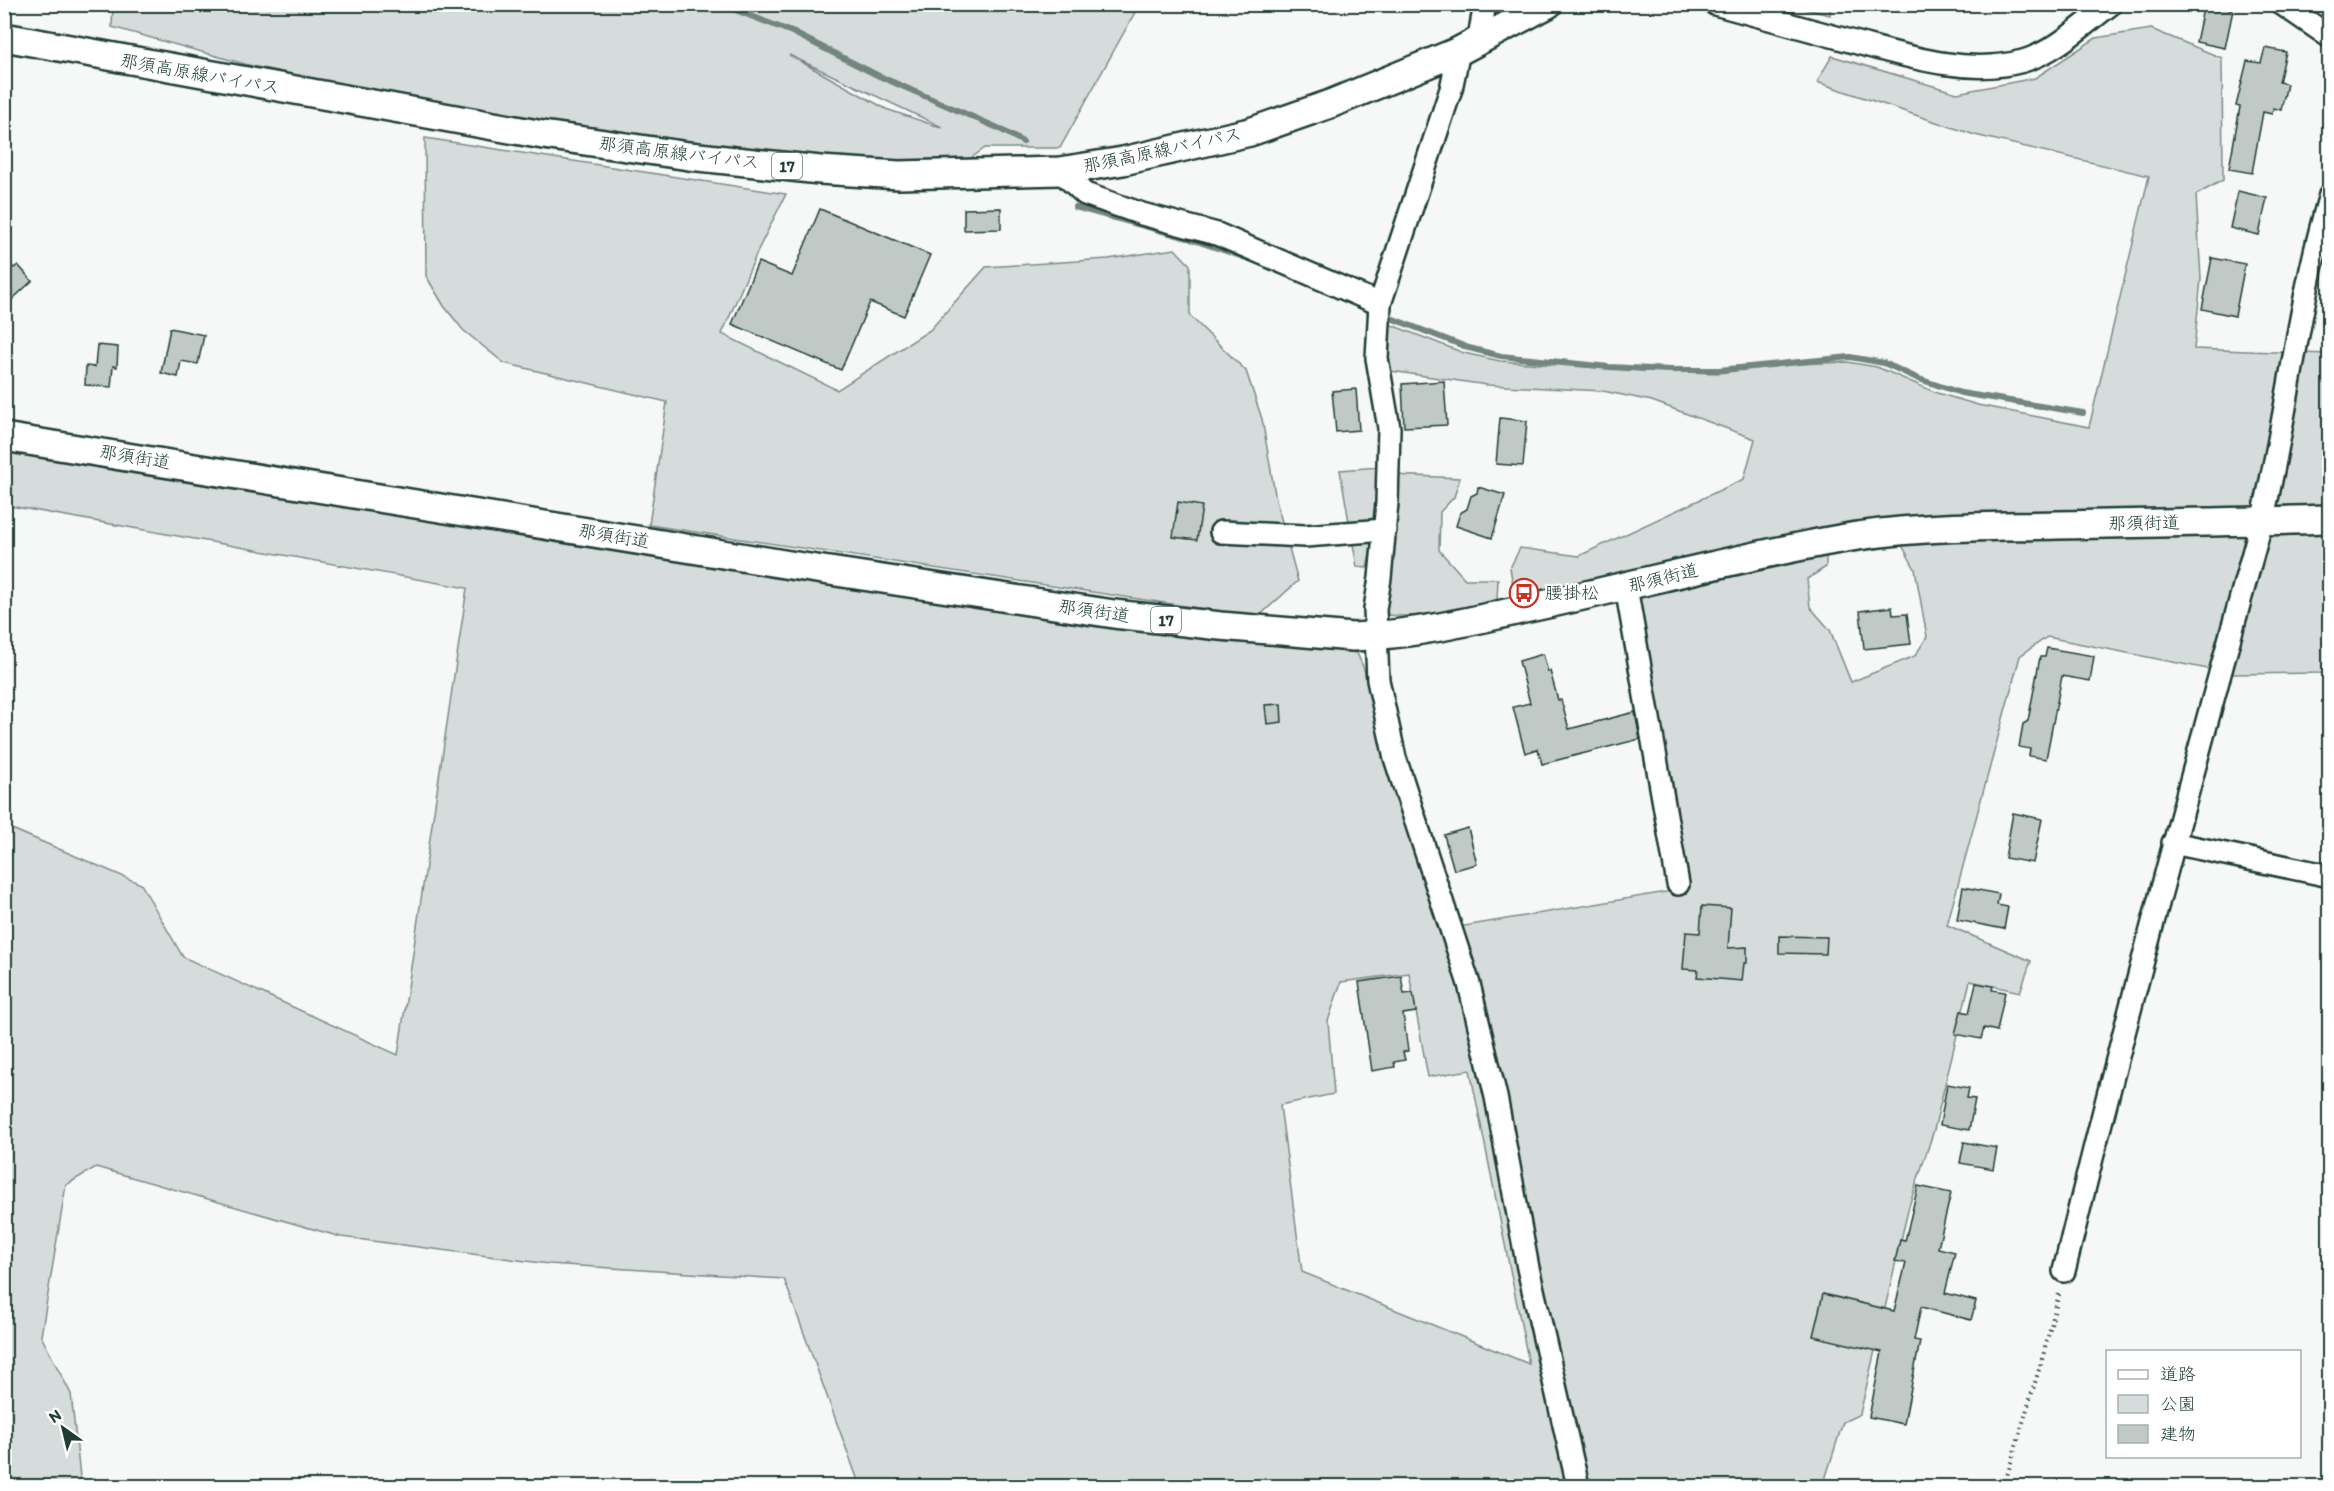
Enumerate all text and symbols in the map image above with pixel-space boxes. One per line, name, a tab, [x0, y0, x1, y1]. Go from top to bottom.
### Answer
street label: 那須高原線バイパス	[118, 49, 282, 99]
street label: 那須高原線バイパス	[1081, 122, 1243, 178]
street label: 那須高原線バイパス	[597, 132, 761, 174]
road number: 17	[772, 153, 802, 179]
street label: 那須街道	[98, 441, 172, 473]
street label: 那須街道	[2108, 511, 2180, 535]
street label: 那須街道	[577, 520, 651, 552]
street label: 那須街道	[1625, 559, 1701, 597]
bus stop icon: 腰掛松	[1508, 577, 1540, 609]
place label: 腰掛松	[1545, 582, 1599, 604]
street label: 那須街道	[1057, 595, 1131, 627]
road number: 17	[1151, 607, 1181, 633]
legend	[2106, 1350, 2301, 1458]
text: 道路	[2160, 1363, 2196, 1385]
text: 公園	[2160, 1393, 2196, 1415]
north arrow	[33, 1398, 93, 1458]
text: N	[45, 1405, 65, 1427]
text: 建物	[2160, 1423, 2196, 1445]

